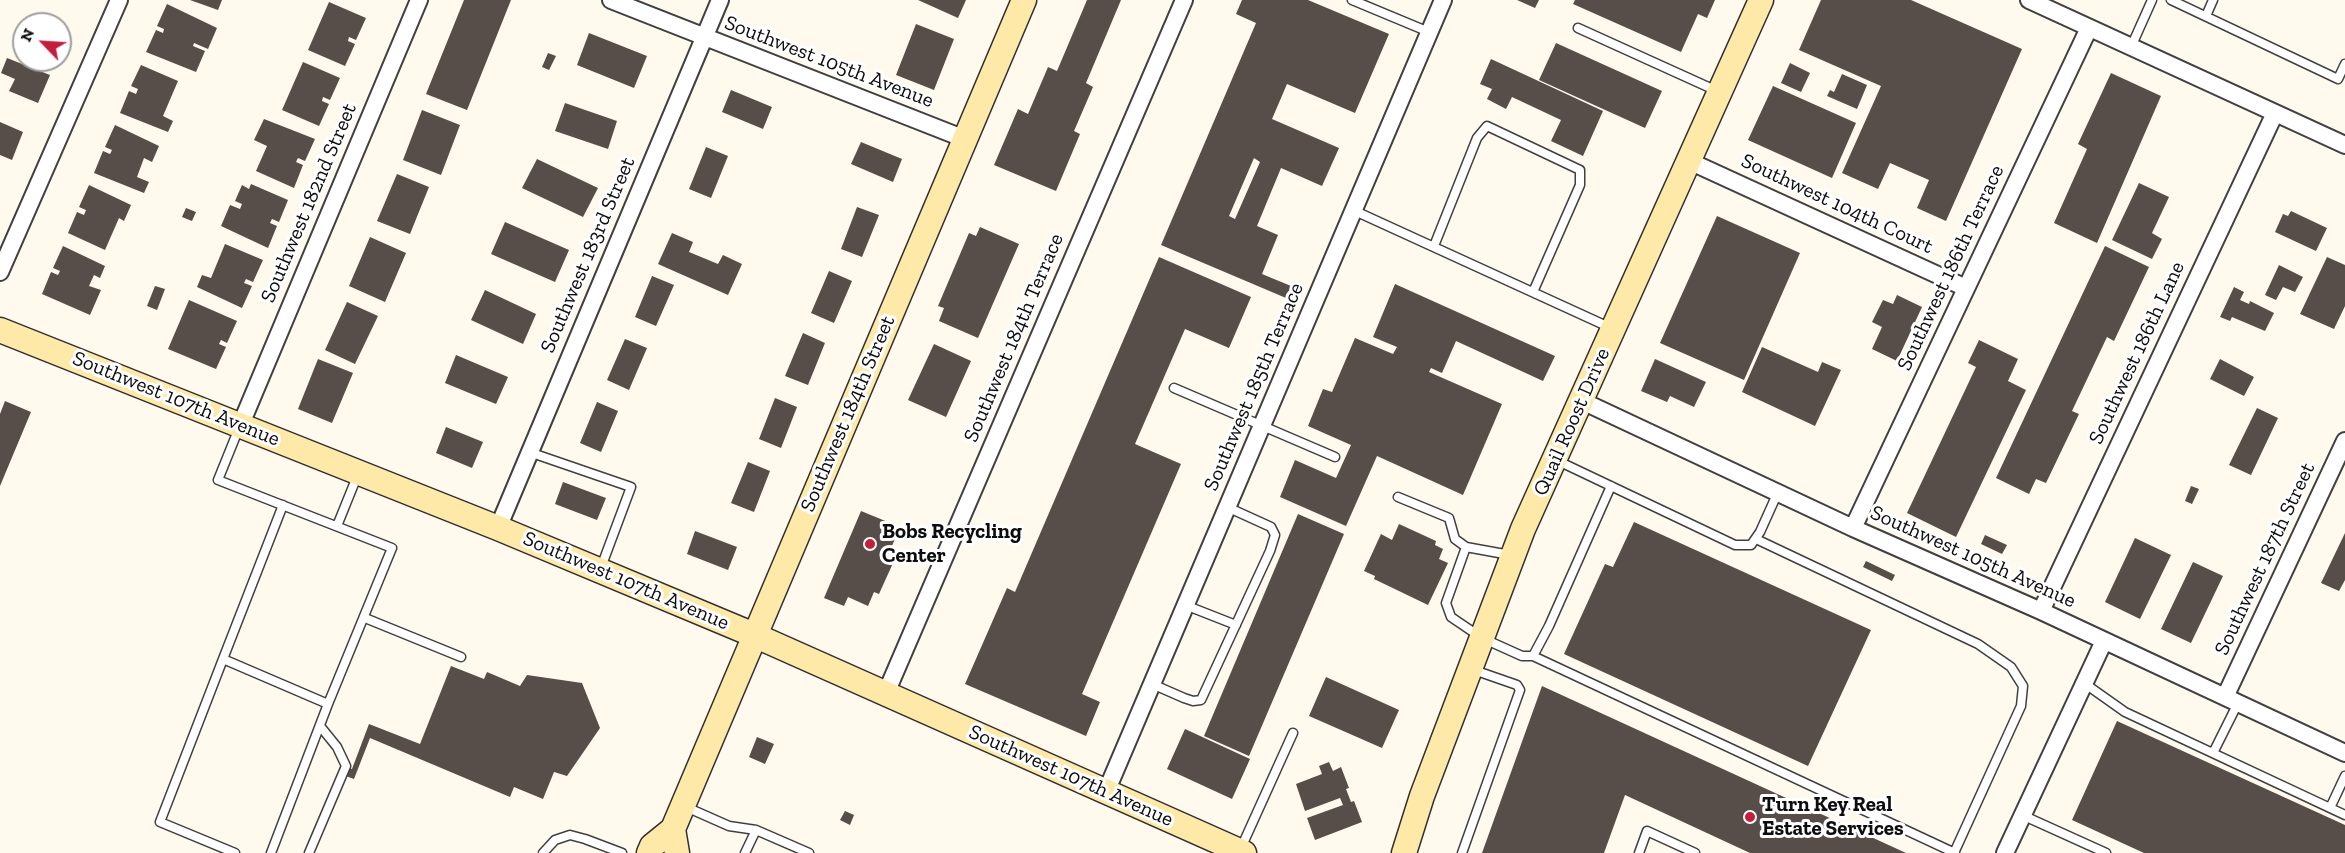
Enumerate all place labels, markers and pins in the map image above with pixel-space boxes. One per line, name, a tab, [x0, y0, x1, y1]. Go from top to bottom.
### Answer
place label: Bobs Recycling Center	[882, 519, 1022, 569]
marker: Bobs Recycling Center	[863, 537, 877, 551]
place label: Turn Key Real Estate Services	[1762, 792, 1904, 842]
marker: Turn Key Real Estate Services	[1743, 810, 1757, 824]

